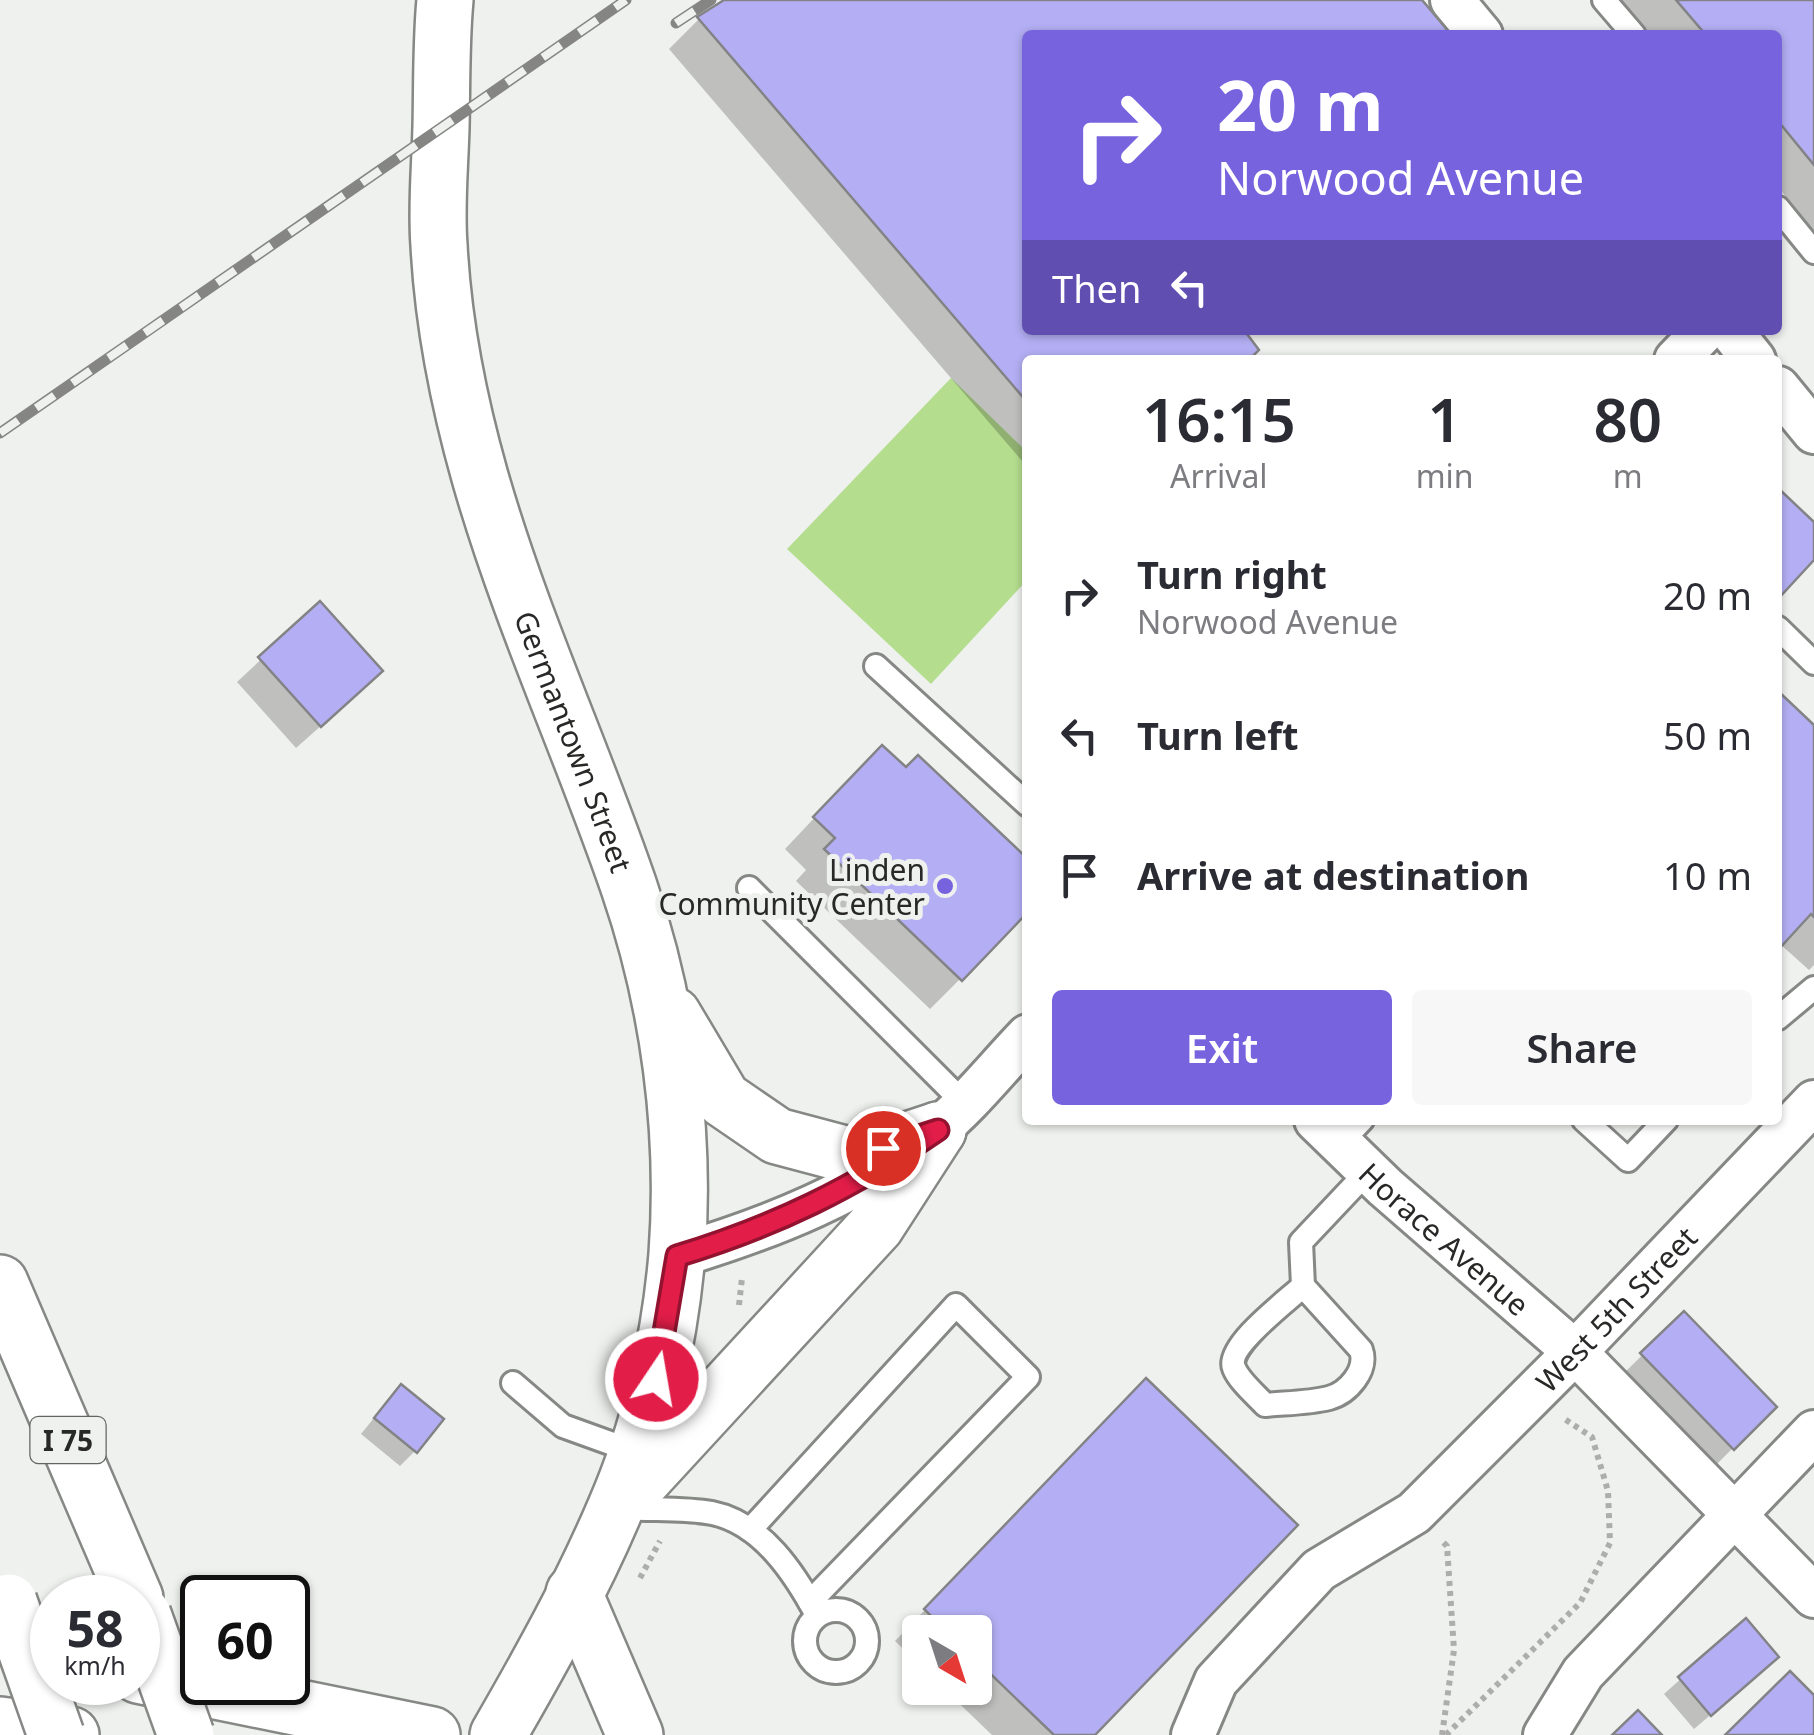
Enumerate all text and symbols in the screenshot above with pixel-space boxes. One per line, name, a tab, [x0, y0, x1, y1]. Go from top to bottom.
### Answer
text: 20 m	[1217, 56, 1384, 152]
icon: right	[1052, 70, 1182, 200]
text: Norwood Avenue	[1217, 147, 1584, 208]
icon: left	[1162, 260, 1217, 315]
text: Then	[1052, 262, 1142, 314]
text: 16:15	[1142, 378, 1296, 460]
text: 1	[1427, 378, 1462, 460]
text: 80	[1593, 378, 1662, 460]
text: Arrival	[1170, 454, 1268, 497]
text: min	[1416, 454, 1474, 497]
text: m	[1613, 454, 1643, 497]
text: Turn right	[1137, 548, 1327, 600]
icon: right	[1052, 568, 1107, 623]
text: 20 m	[1663, 569, 1752, 621]
text: Norwood Avenue	[1137, 600, 1398, 643]
street label: Germantown Street	[506, 605, 643, 878]
icon: left	[1052, 708, 1107, 763]
text: Turn left	[1137, 709, 1299, 761]
text: 50 m	[1663, 709, 1752, 761]
icon: arrive	[1052, 848, 1107, 903]
place label: Linden Community Center	[658, 849, 925, 924]
text: Arrive at destination	[1137, 849, 1529, 901]
text: 10 m	[1663, 849, 1752, 901]
marker: Linden Community Center	[934, 875, 956, 897]
button: Exit	[1052, 990, 1392, 1105]
button: Share	[1412, 990, 1752, 1105]
pin	[841, 1106, 926, 1191]
icon: arrive	[856, 1121, 911, 1176]
street label: Horace Avenue	[1351, 1153, 1539, 1324]
street label: West 5th Street	[1526, 1217, 1705, 1401]
position arrow	[604, 1327, 708, 1431]
road number: I 75	[30, 1417, 106, 1463]
speed limit sign: 60	[180, 1575, 310, 1705]
text: 58	[66, 1594, 124, 1662]
north arrow	[902, 1615, 992, 1705]
map controls	[902, 1615, 992, 1705]
text: km/h	[64, 1648, 126, 1682]

